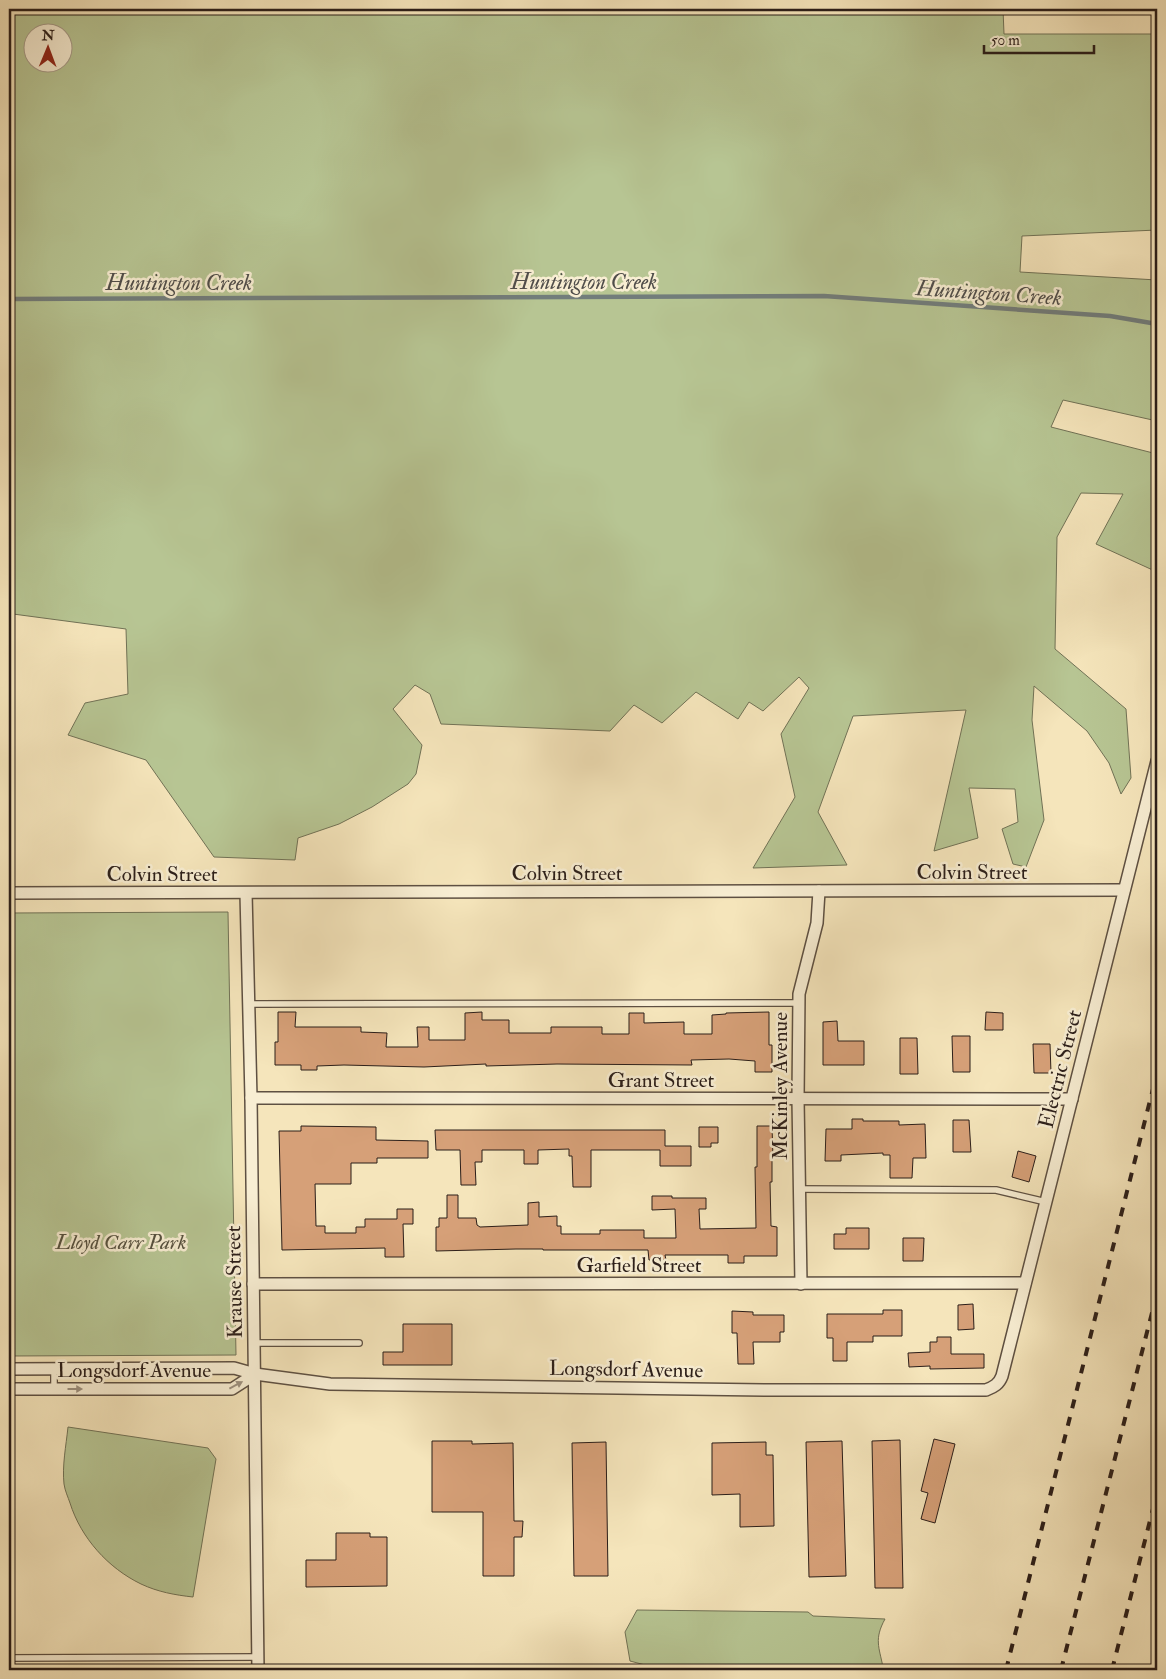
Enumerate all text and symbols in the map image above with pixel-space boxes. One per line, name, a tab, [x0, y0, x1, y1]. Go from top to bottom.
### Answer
north arrow	[22, 22, 72, 72]
scale bar	[984, 22, 1094, 54]
text: N	[41, 27, 55, 44]
text: 50 m	[991, 31, 1020, 50]
water label: Huntington Creek	[510, 268, 657, 296]
water label: Huntington Creek	[105, 269, 252, 297]
water label: Huntington Creek	[914, 274, 1063, 312]
street label: Colvin Street	[916, 859, 1028, 886]
street label: Colvin Street	[511, 860, 623, 887]
street label: Colvin Street	[106, 861, 218, 888]
street label: Electric Street	[1033, 1007, 1088, 1131]
street label: McKinley Avenue	[767, 1012, 794, 1160]
street label: Grant Street	[608, 1067, 715, 1094]
street label: Krause Street	[220, 1225, 249, 1339]
park label: Lloyd Carr Park	[55, 1229, 186, 1256]
street label: Garfield Street	[576, 1252, 702, 1279]
street label: Longsdorf Avenue	[549, 1355, 703, 1384]
street label: Longsdorf Avenue	[57, 1357, 211, 1384]
one-way arrow	[229, 1381, 244, 1389]
one-way arrow	[67, 1385, 83, 1393]

